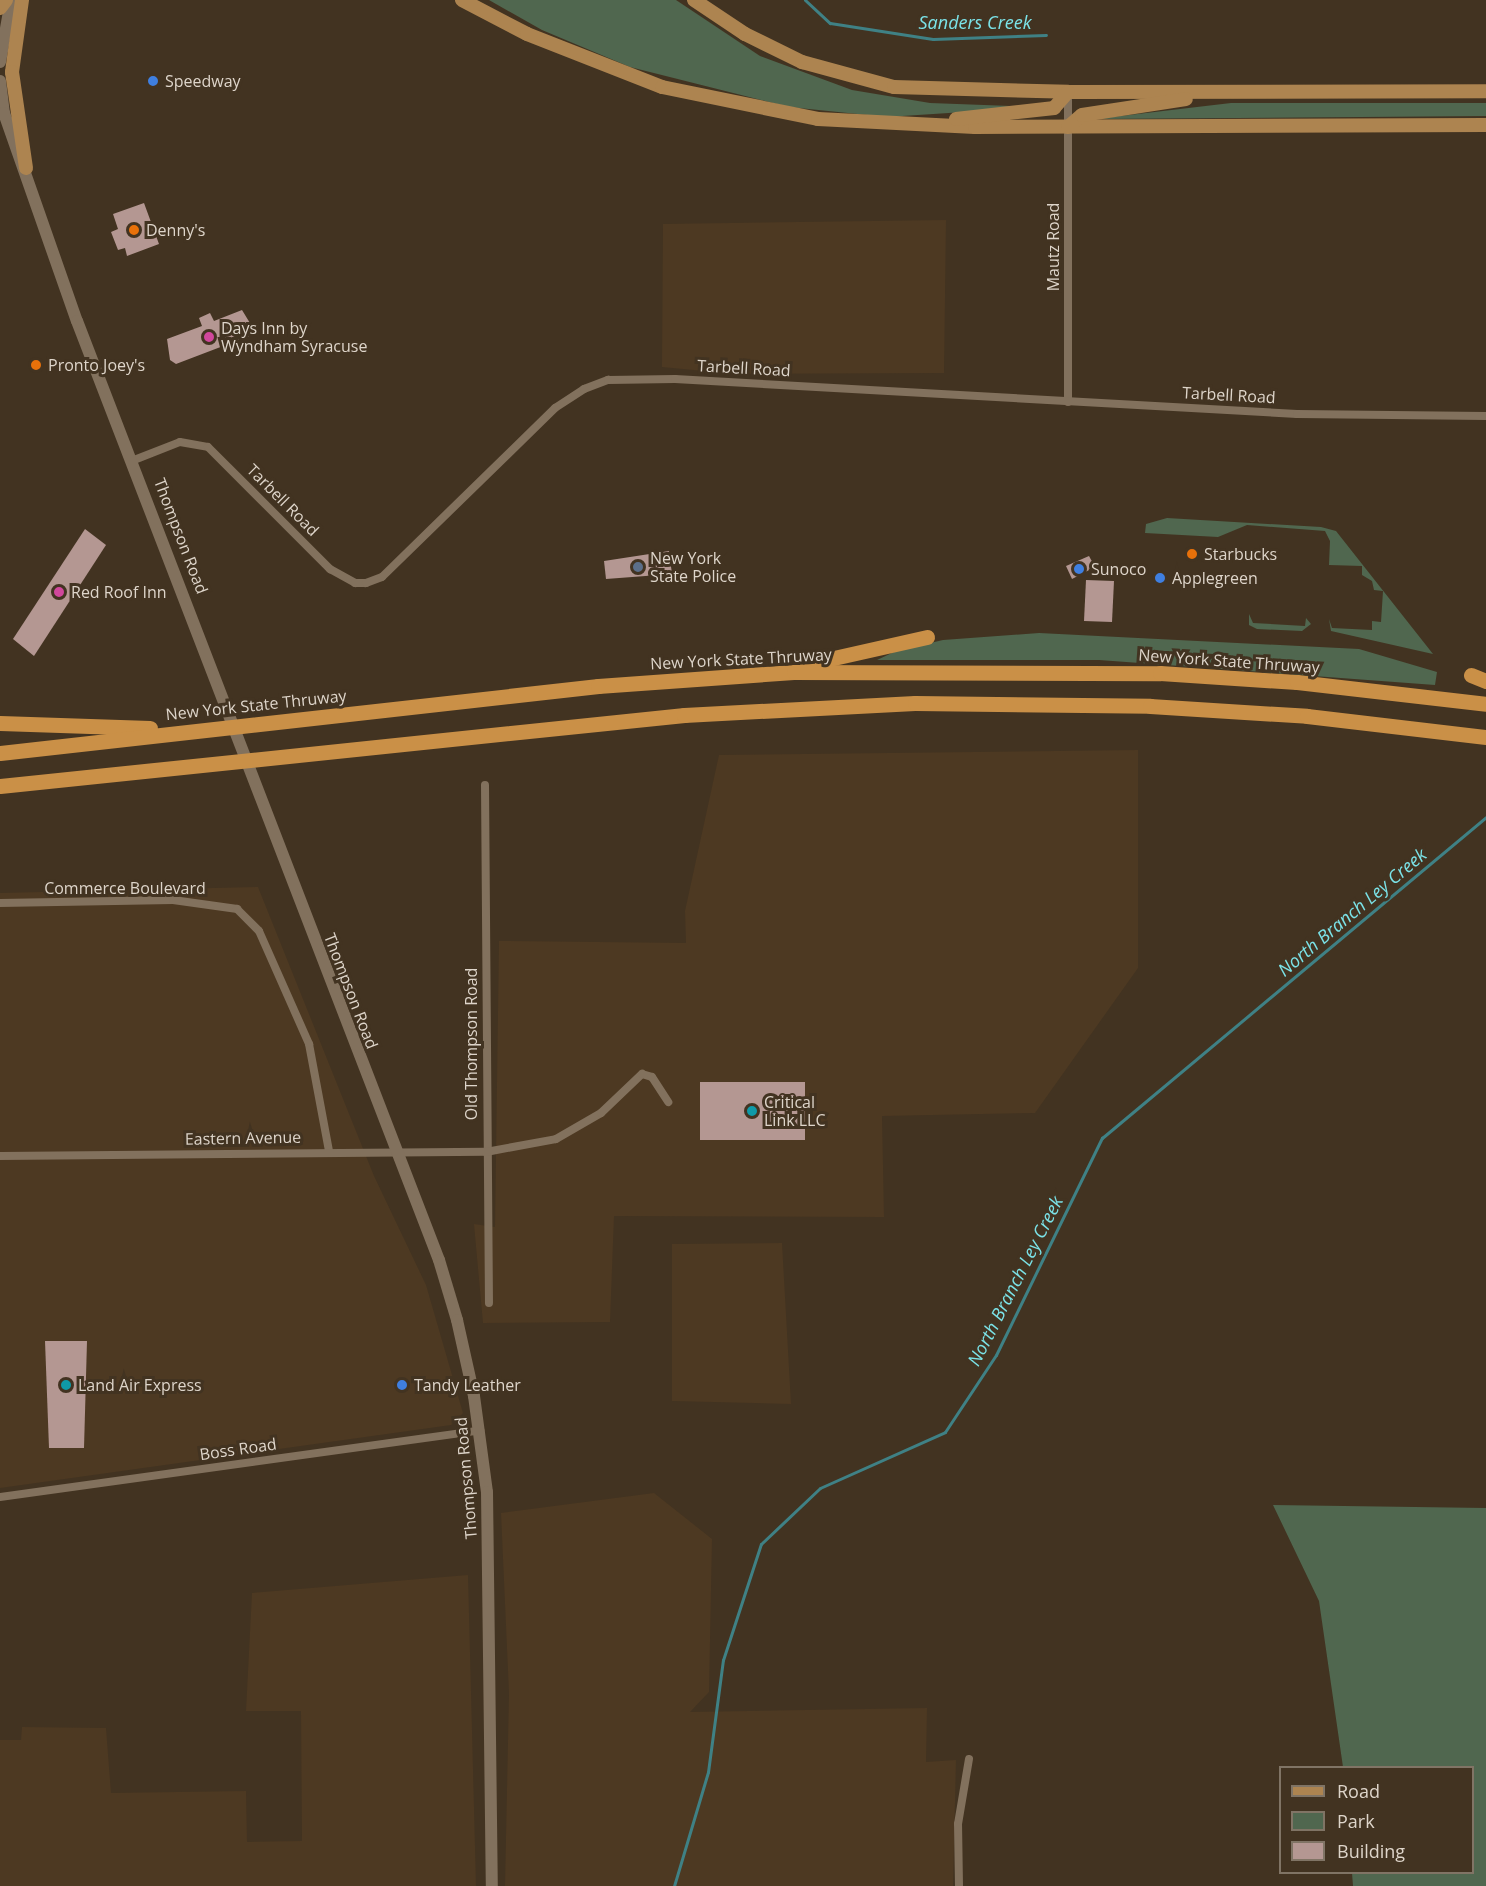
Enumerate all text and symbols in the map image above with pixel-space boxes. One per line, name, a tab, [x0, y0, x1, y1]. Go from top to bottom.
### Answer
water label: Sanders Creek	[919, 11, 1031, 33]
place label: Speedway	[165, 71, 241, 91]
marker: Speedway	[146, 74, 160, 88]
street label: Mautz Road	[1043, 203, 1063, 291]
place label: Denny's	[146, 220, 205, 240]
marker: Denny's	[127, 223, 141, 237]
place label: Days Inn by Wyndham Syracuse	[221, 318, 367, 356]
marker: Days Inn by Wyndham Syracuse	[202, 330, 216, 344]
place label: Pronto Joey's	[48, 355, 145, 375]
street label: Tarbell Road	[697, 356, 791, 380]
marker: Pronto Joey's	[29, 358, 43, 372]
street label: Tarbell Road	[1182, 383, 1276, 407]
street label: Tarbell Road	[243, 460, 323, 540]
street label: Thompson Road	[150, 475, 212, 597]
place label: Starbucks	[1204, 544, 1277, 564]
marker: Starbucks	[1185, 547, 1199, 561]
place label: New York State Police	[650, 548, 736, 586]
place label: Sunoco	[1091, 559, 1146, 579]
marker: New York State Police	[631, 560, 645, 574]
marker: Sunoco	[1072, 562, 1086, 576]
place label: Applegreen	[1172, 568, 1258, 588]
marker: Applegreen	[1153, 571, 1167, 585]
place label: Red Roof Inn	[71, 582, 167, 602]
marker: Red Roof Inn	[52, 585, 66, 599]
street label: New York State Thruway	[650, 645, 832, 673]
street label: New York State Thruway	[1138, 645, 1320, 677]
street label: New York State Thruway	[165, 686, 347, 724]
water label: North Branch Ley Creek	[1273, 843, 1431, 981]
street label: Commerce Boulevard	[44, 878, 206, 898]
street label: Thompson Road	[320, 930, 382, 1052]
street label: Old Thompson Road	[461, 968, 481, 1120]
place label: Critical Link LLC	[764, 1092, 826, 1130]
marker: Critical Link LLC	[745, 1104, 759, 1118]
street label: Eastern Avenue	[185, 1127, 301, 1149]
water label: North Branch Ley Creek	[963, 1193, 1067, 1369]
place label: Land Air Express	[78, 1375, 202, 1395]
place label: Tandy Leather	[414, 1375, 521, 1395]
marker: Land Air Express	[59, 1378, 73, 1392]
marker: Tandy Leather	[395, 1378, 409, 1392]
street label: Thompson Road	[451, 1416, 481, 1540]
street label: Boss Road	[198, 1434, 278, 1464]
legend	[1279, 1766, 1474, 1874]
text: Road	[1337, 1779, 1380, 1803]
text: Park	[1337, 1809, 1375, 1833]
text: Building	[1337, 1839, 1405, 1863]

